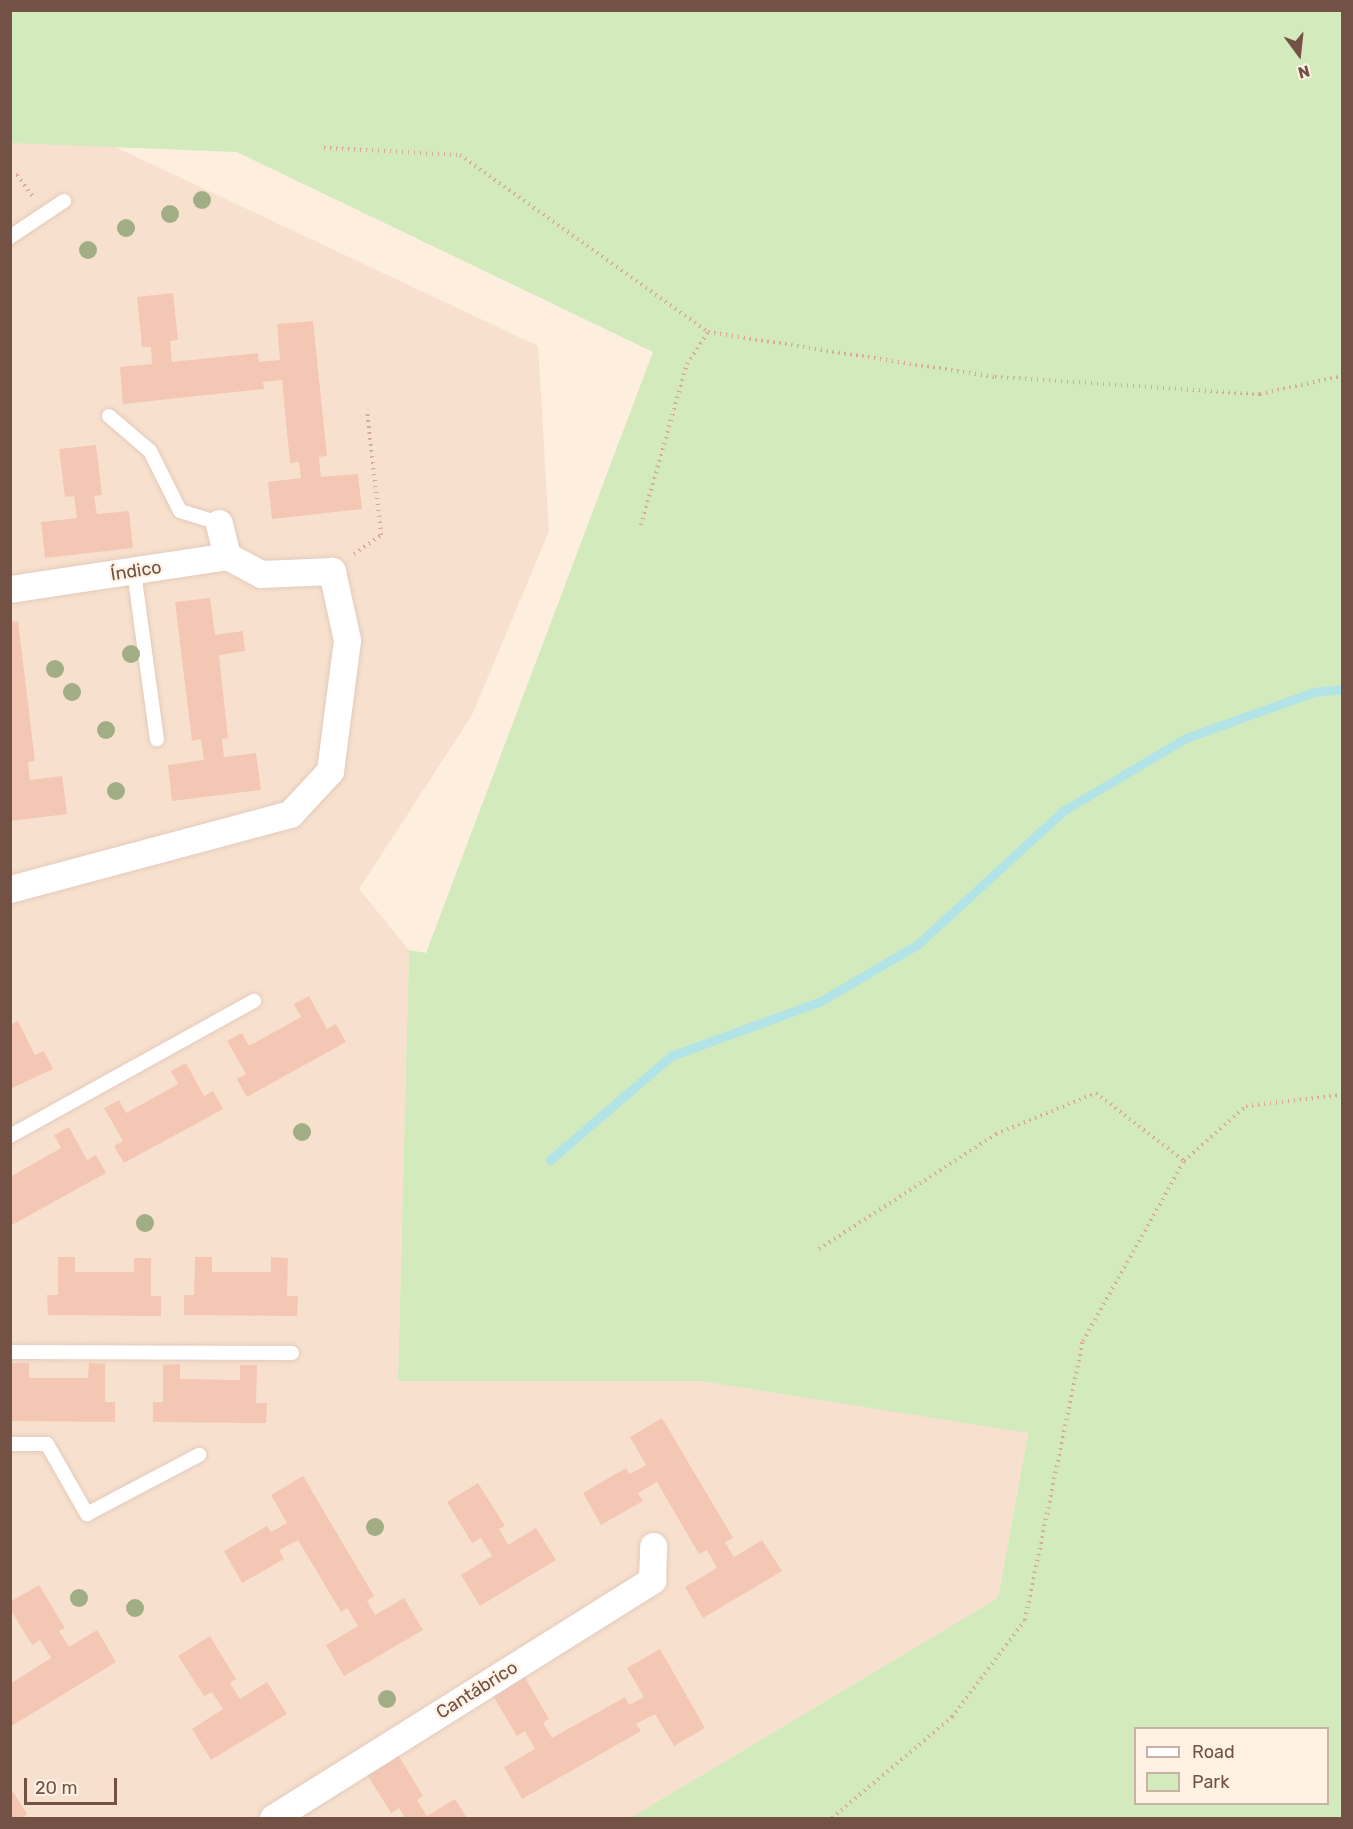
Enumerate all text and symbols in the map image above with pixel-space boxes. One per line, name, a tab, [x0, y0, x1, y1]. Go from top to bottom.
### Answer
north arrow	[1269, 24, 1329, 84]
text: N	[1296, 61, 1312, 83]
street label: Índico	[109, 556, 163, 586]
street label: Cantábrico	[432, 1657, 522, 1723]
legend	[1134, 1727, 1329, 1805]
text: Road	[1192, 1741, 1235, 1763]
scale bar	[27, 1766, 120, 1804]
text: Park	[1192, 1771, 1229, 1793]
text: 20 m	[35, 1777, 77, 1799]

